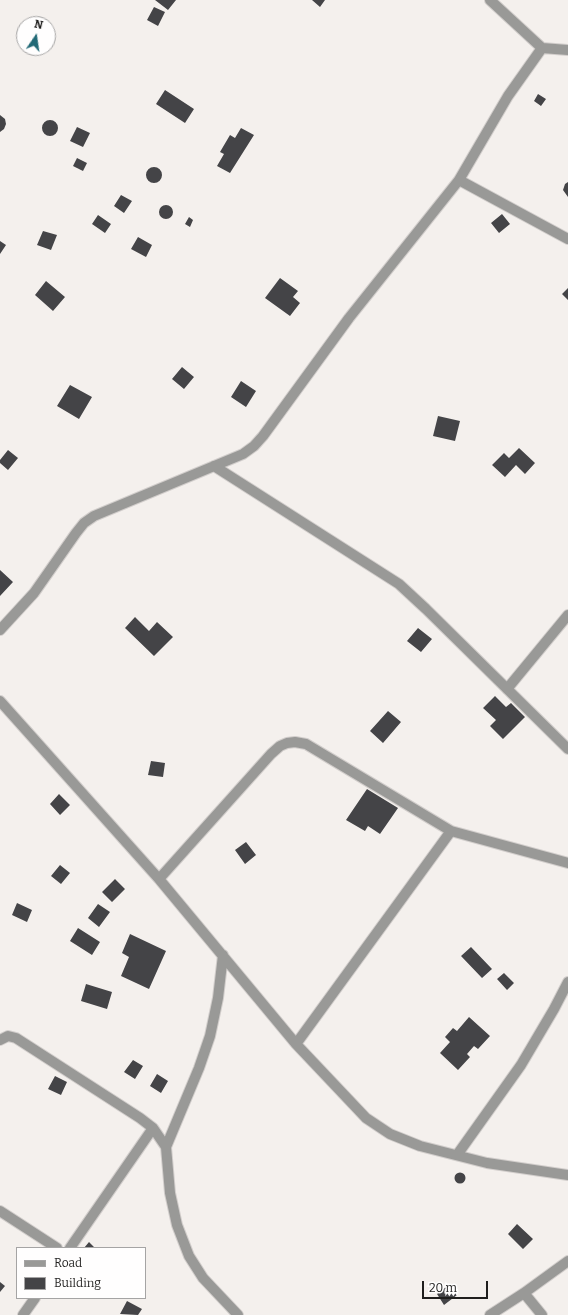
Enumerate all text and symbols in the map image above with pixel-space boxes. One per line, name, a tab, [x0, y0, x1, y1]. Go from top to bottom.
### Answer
north arrow	[16, 16, 56, 56]
text: N	[33, 18, 44, 32]
legend	[16, 1247, 146, 1299]
text: Road	[54, 1256, 82, 1270]
scale bar	[424, 1273, 490, 1299]
text: Building	[54, 1276, 101, 1290]
text: 20 m	[429, 1281, 457, 1295]

